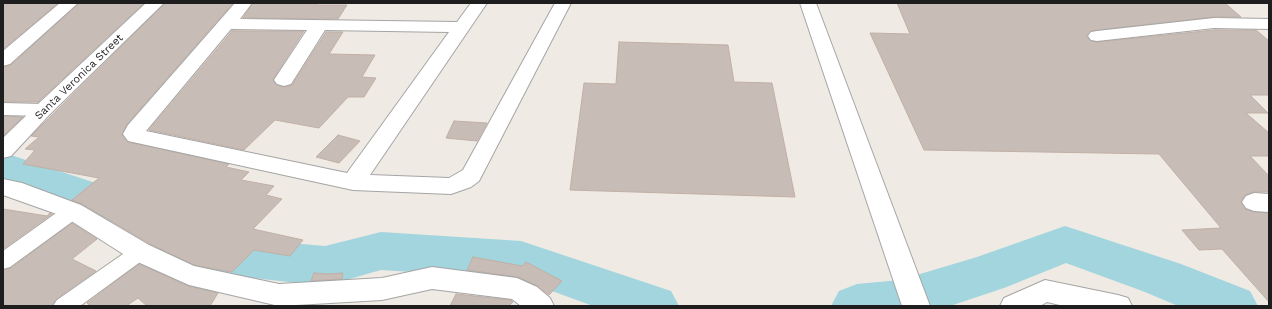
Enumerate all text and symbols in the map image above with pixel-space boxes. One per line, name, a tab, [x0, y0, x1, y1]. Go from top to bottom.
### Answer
street label: Santa Veronica Street	[32, 31, 126, 123]

